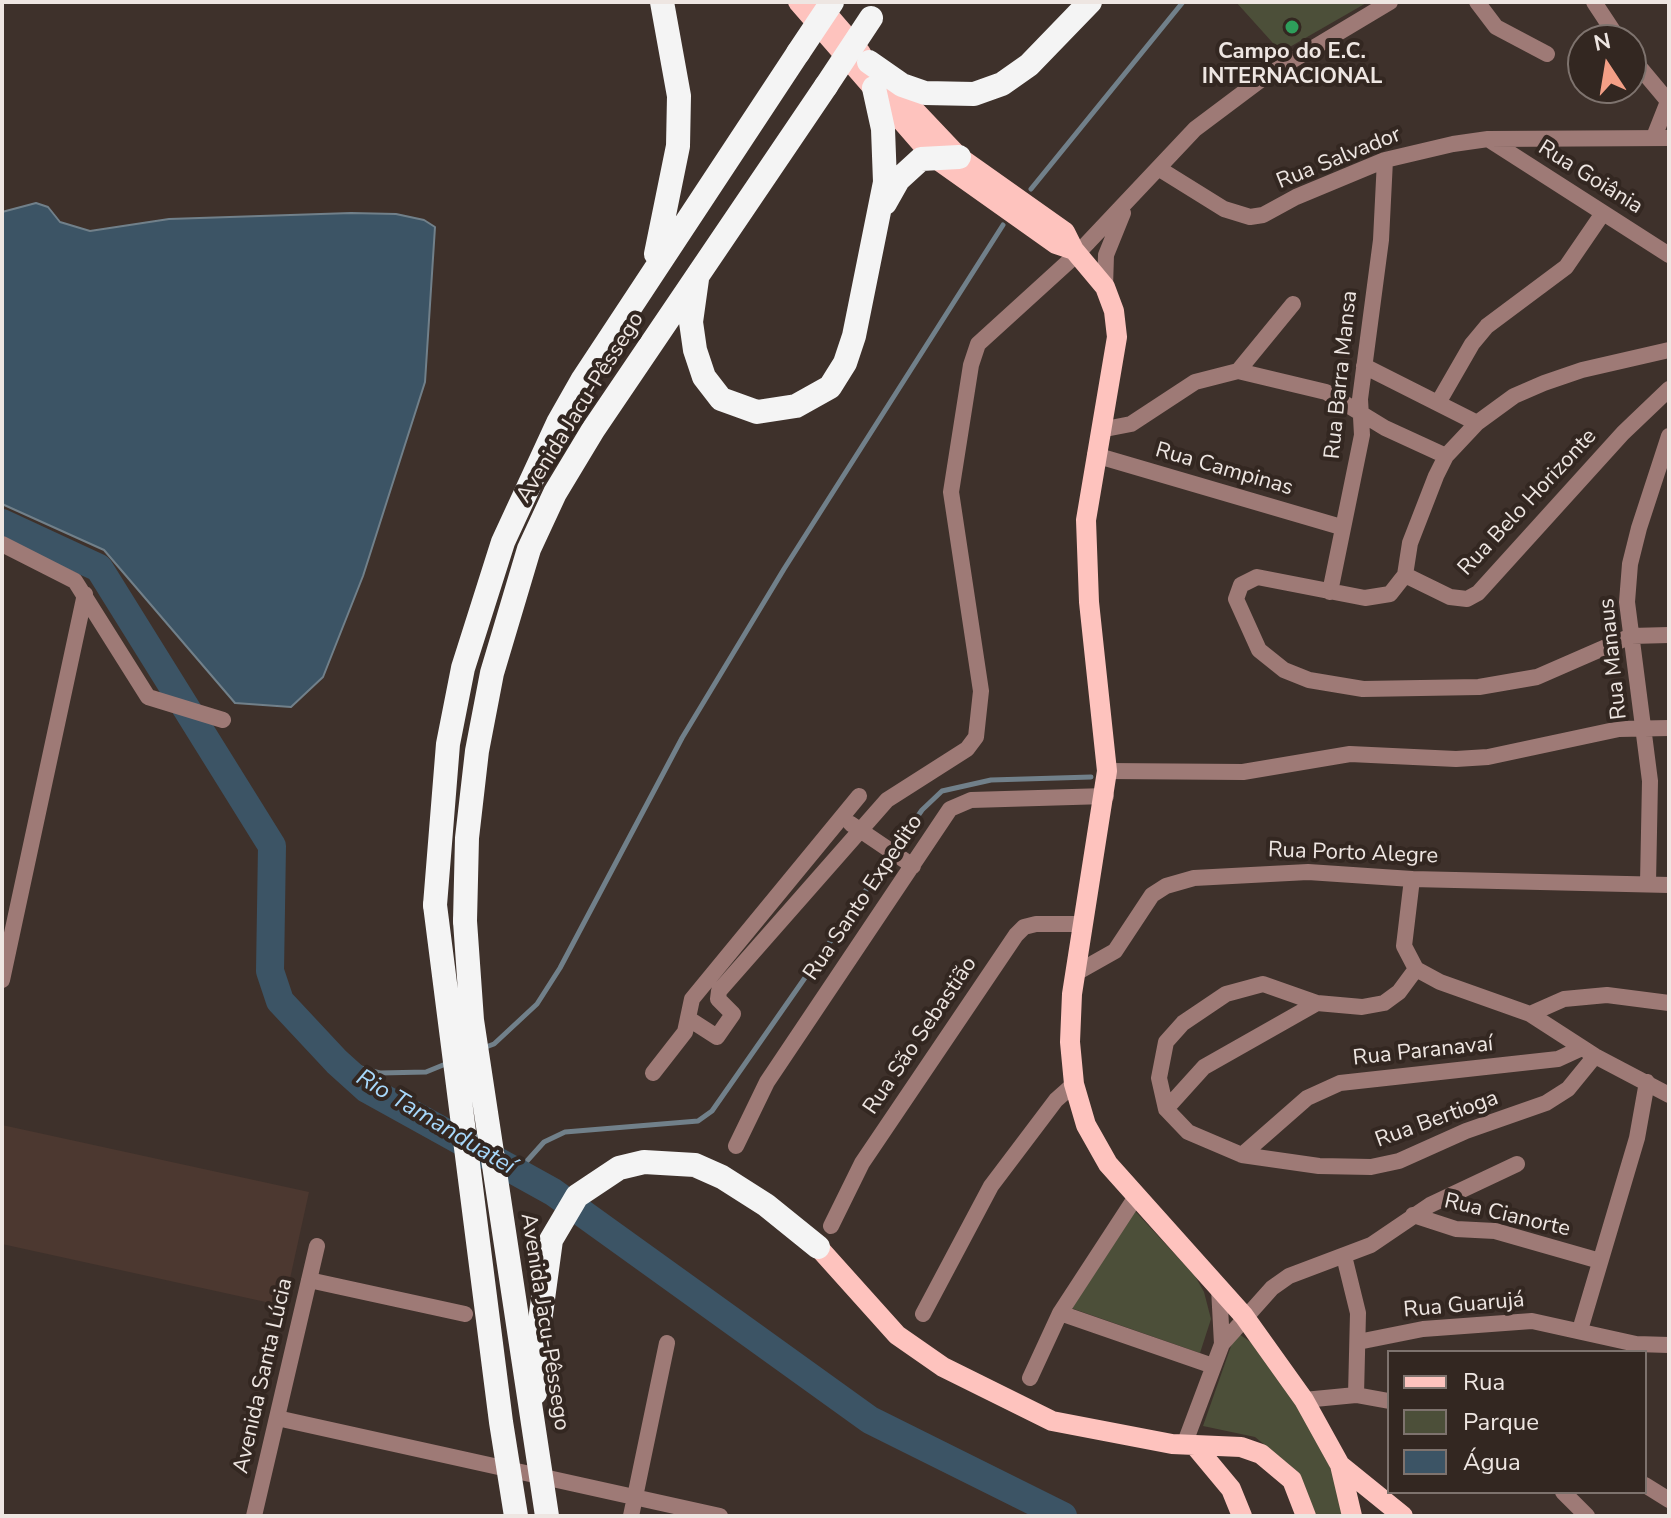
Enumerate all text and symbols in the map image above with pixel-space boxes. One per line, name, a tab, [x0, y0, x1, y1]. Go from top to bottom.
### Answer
marker: Campo do E.C. INTERNACIONAL	[1283, 18, 1301, 36]
north arrow	[1567, 24, 1647, 104]
text: N	[1591, 26, 1614, 59]
place label: Campo do E.C. INTERNACIONAL	[1202, 40, 1382, 92]
street label: Rua Salvador	[1273, 122, 1405, 196]
street label: Rua Goiânia	[1533, 135, 1647, 221]
street label: Rua Barra Mansa	[1320, 290, 1364, 460]
street label: Avenida Jacu-Pêssego	[512, 308, 650, 508]
street label: Rua Belo Horizonte	[1453, 424, 1603, 582]
street label: Rua Campinas	[1152, 438, 1296, 502]
street label: Rua Manaus	[1595, 597, 1633, 721]
street label: Rua Santo Expedito	[799, 810, 929, 986]
street label: Rua Porto Alegre	[1267, 838, 1439, 870]
street label: Rua São Sebastião	[859, 952, 983, 1120]
street label: Rua Paranavaí	[1352, 1032, 1494, 1072]
water label: Rio Tamanduateí	[350, 1064, 520, 1182]
street label: Rua Bertioga	[1372, 1086, 1502, 1154]
street label: Rua Cianorte	[1441, 1189, 1573, 1243]
street label: Avenida Jacu-Pêssego	[514, 1211, 574, 1433]
street label: Avenida Santa Lúcia	[229, 1276, 299, 1476]
street label: Rua Guarujá	[1402, 1288, 1526, 1324]
legend	[1387, 1350, 1647, 1494]
text: Rua	[1463, 1366, 1505, 1398]
text: Parque	[1463, 1406, 1539, 1438]
text: Água	[1463, 1446, 1521, 1478]

